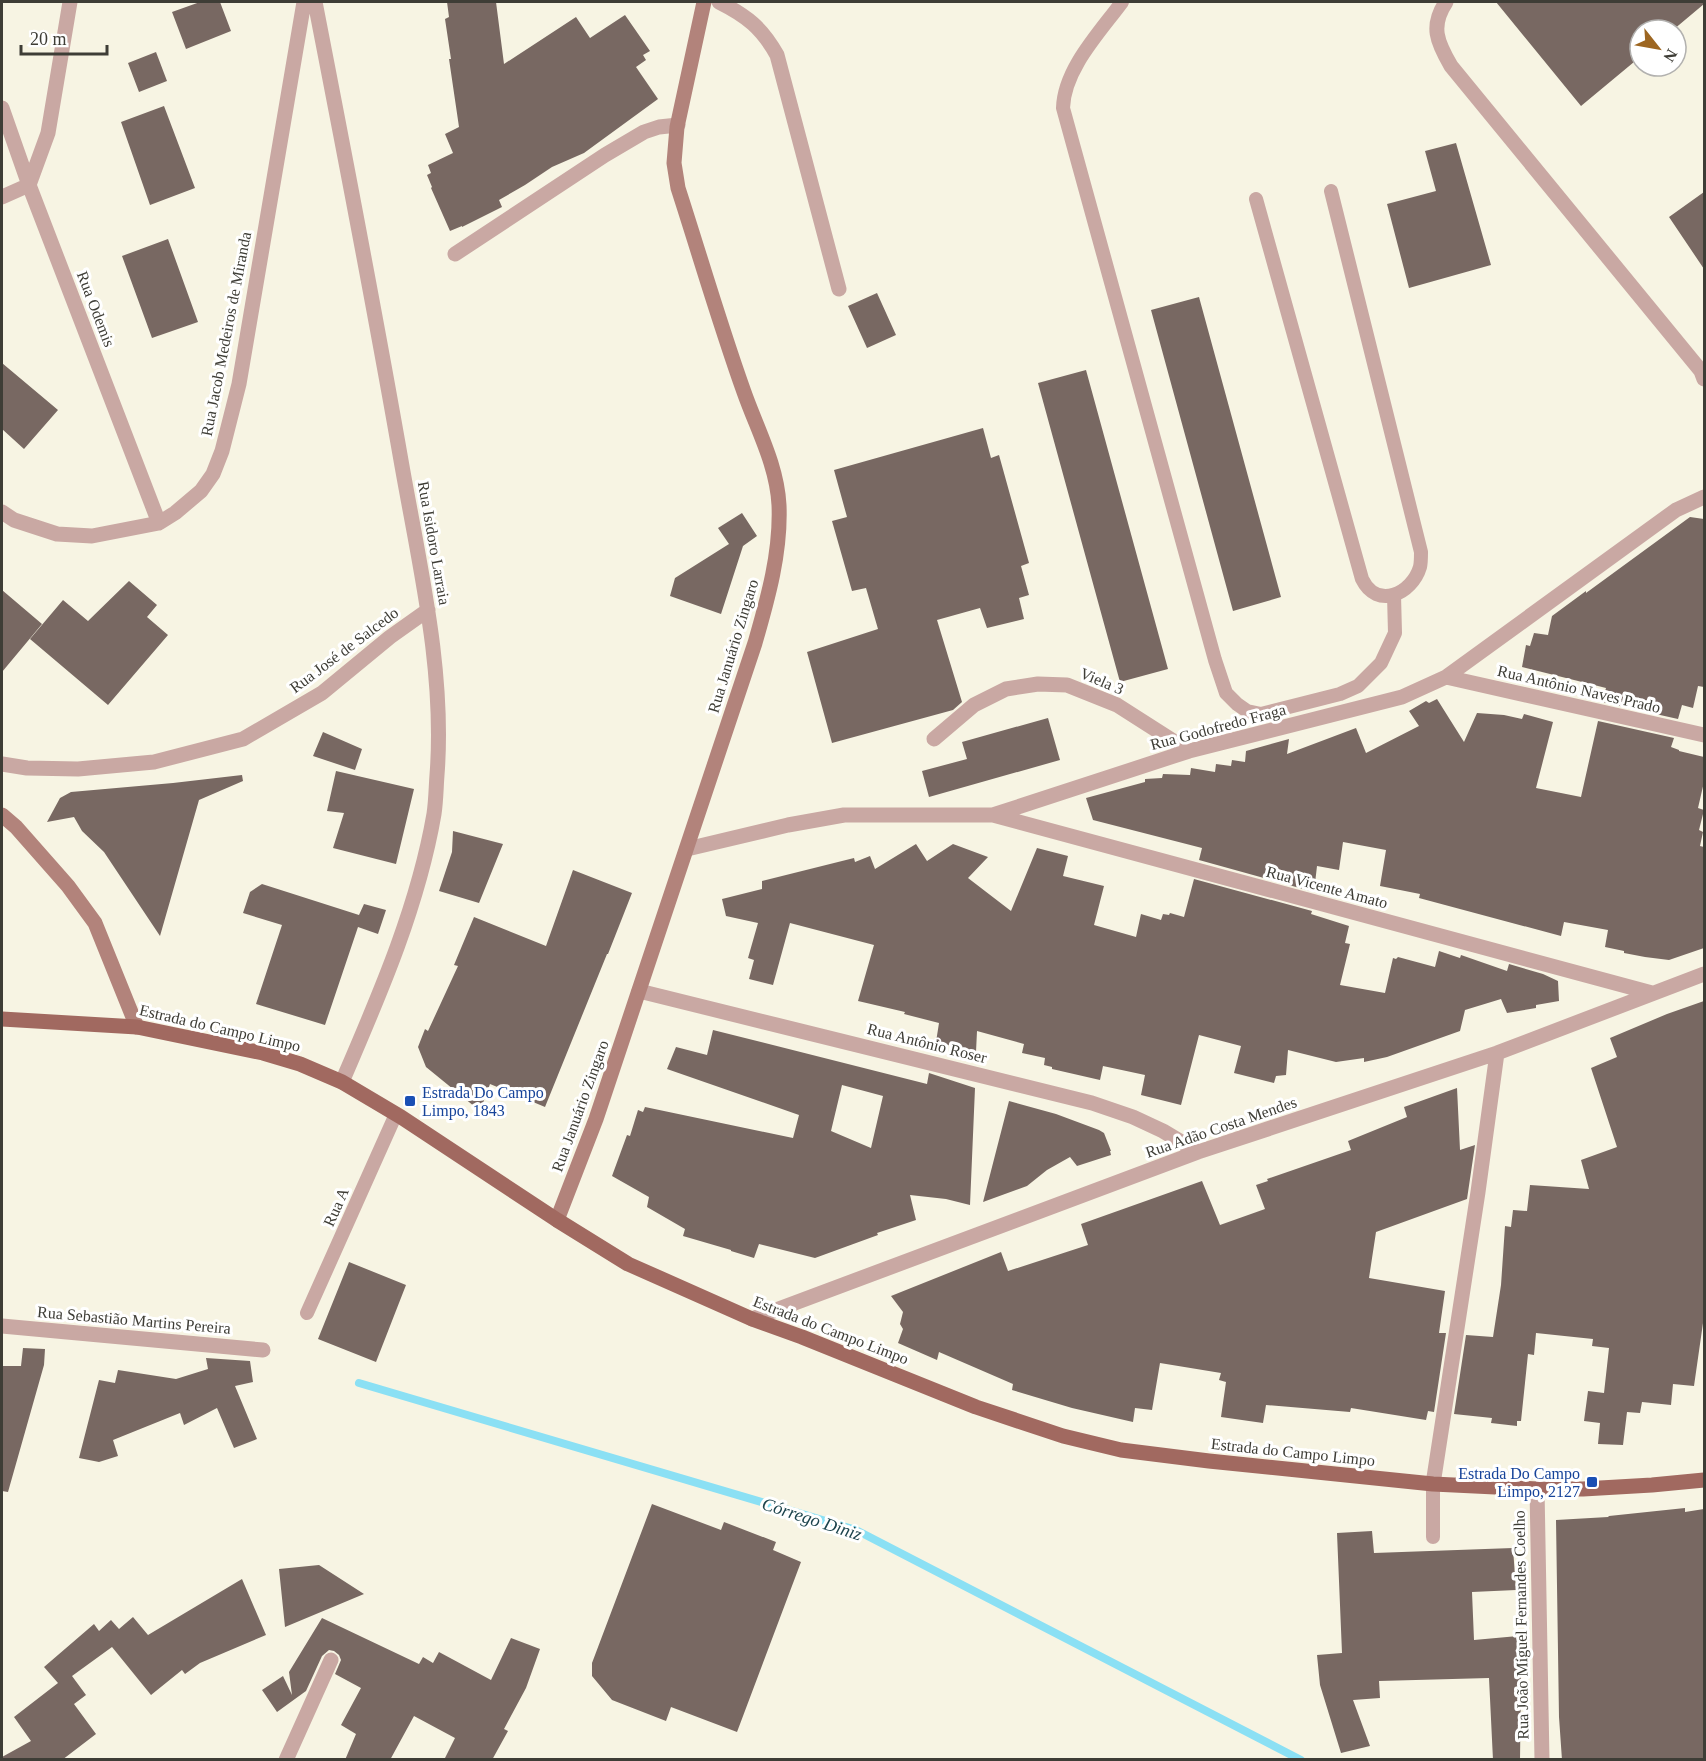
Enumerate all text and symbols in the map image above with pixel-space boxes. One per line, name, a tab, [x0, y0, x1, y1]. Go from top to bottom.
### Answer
scale bar	[21, 18, 106, 56]
north arrow	[1628, 18, 1688, 78]
text: 20 m	[30, 29, 67, 49]
text: N	[1660, 46, 1681, 65]
street label: Rua Jacob Medeiros de Miranda	[198, 230, 254, 438]
street label: Rua Odemis	[74, 269, 118, 349]
street label: Rua Isidoro Larraia	[415, 480, 453, 606]
street label: Rua Januário Zingaro	[705, 577, 762, 715]
street label: Rua José de Salcedo	[287, 604, 401, 696]
street label: Rua Antônio Naves Prado	[1496, 662, 1662, 716]
street label: Viela 3	[1078, 664, 1126, 698]
street label: Rua Godofredo Fraga	[1148, 701, 1288, 754]
street label: Rua Vicente Amato	[1264, 863, 1390, 911]
street label: Estrada do Campo Limpo	[138, 1001, 302, 1056]
street label: Rua Antônio Roser	[865, 1020, 989, 1066]
street label: Rua Januário Zingaro	[548, 1038, 613, 1174]
place label: Estrada Do Campo Limpo, 1843	[422, 1084, 544, 1120]
street label: Rua Adão Costa Mendes	[1143, 1093, 1299, 1161]
marker: Estrada Do Campo Limpo, 1843	[403, 1094, 417, 1108]
street label: Rua A	[320, 1185, 352, 1229]
street label: Estrada do Campo Limpo	[751, 1293, 911, 1368]
street label: Rua Sebastião Martins Pereira	[37, 1303, 231, 1337]
street label: Estrada do Campo Limpo	[1210, 1435, 1376, 1470]
place label: Estrada Do Campo Limpo, 2127	[1458, 1465, 1580, 1501]
marker: Estrada Do Campo Limpo, 2127	[1585, 1475, 1599, 1489]
water label: Córrego Diniz	[760, 1493, 864, 1545]
street label: Rua João Miguel Fernandes Coelho	[1511, 1510, 1532, 1740]

